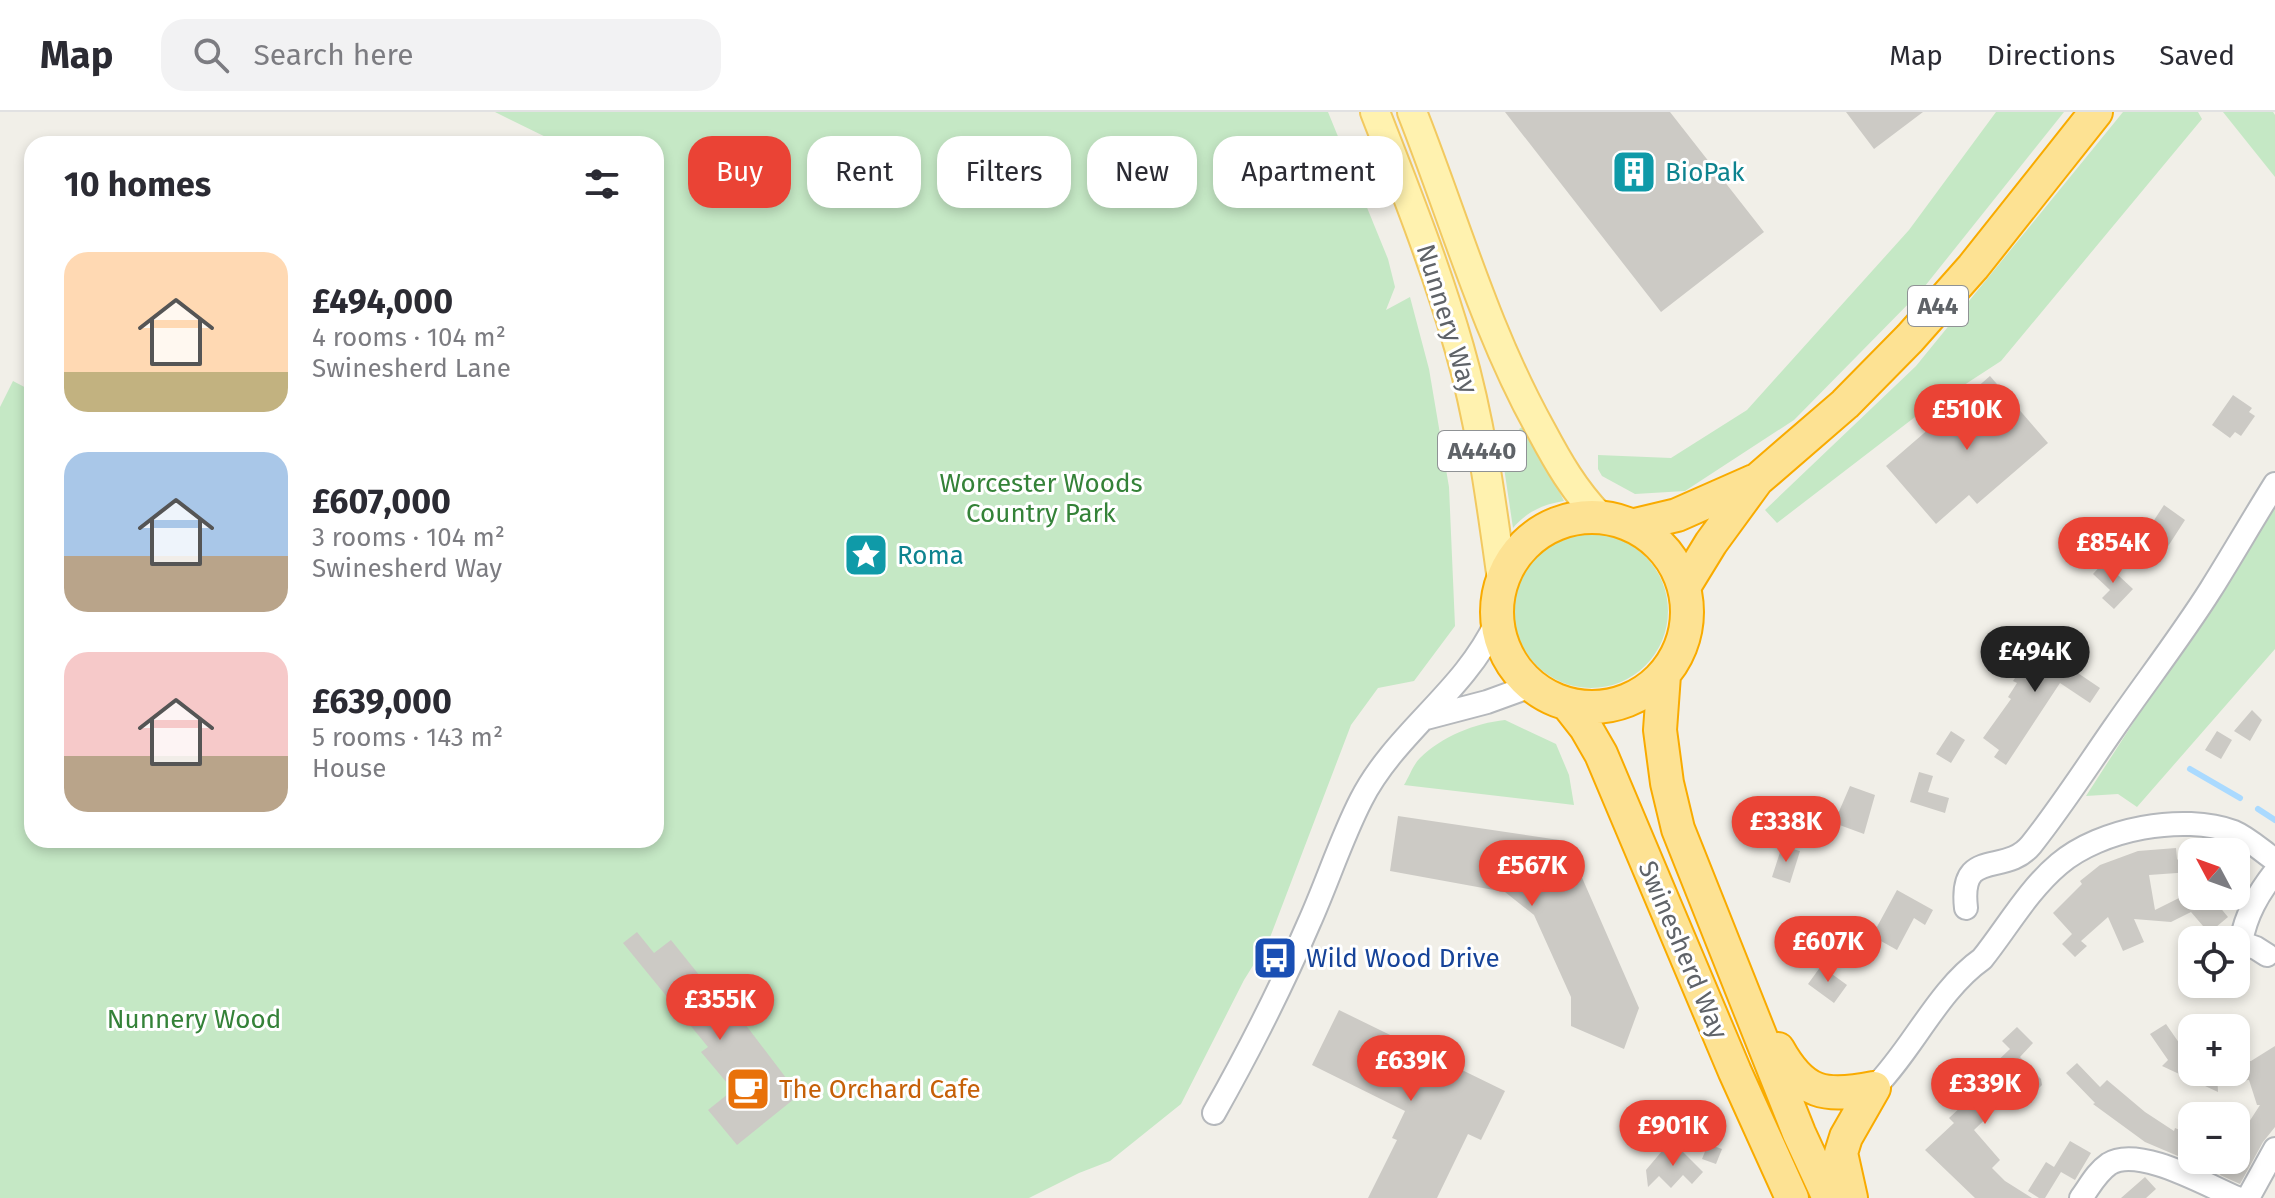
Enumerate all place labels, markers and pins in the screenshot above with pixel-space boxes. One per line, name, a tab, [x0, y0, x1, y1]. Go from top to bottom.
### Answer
building icon: BioPak	[1610, 148, 1658, 196]
place label: BioPak	[1665, 157, 1745, 188]
pin: £510K	[1911, 384, 2023, 452]
pin: £854K	[2057, 517, 2169, 585]
place icon: Roma	[842, 531, 890, 579]
place label: Roma	[897, 540, 964, 571]
pin: £494K	[1979, 626, 2091, 694]
pin: £338K	[1730, 796, 1842, 864]
pin: £567K	[1476, 840, 1588, 908]
pin: £607K	[1772, 916, 1884, 984]
bus stop icon: Wild Wood Drive	[1251, 934, 1299, 982]
place label: Wild Wood Drive	[1306, 943, 1500, 974]
pin: £355K	[664, 974, 776, 1042]
pin: £639K	[1355, 1035, 1467, 1103]
pin: £339K	[1929, 1058, 2041, 1126]
cafe icon: The Orchard Cafe	[724, 1065, 772, 1113]
place label: The Orchard Cafe	[779, 1074, 981, 1105]
pin: £901K	[1617, 1100, 1729, 1168]

